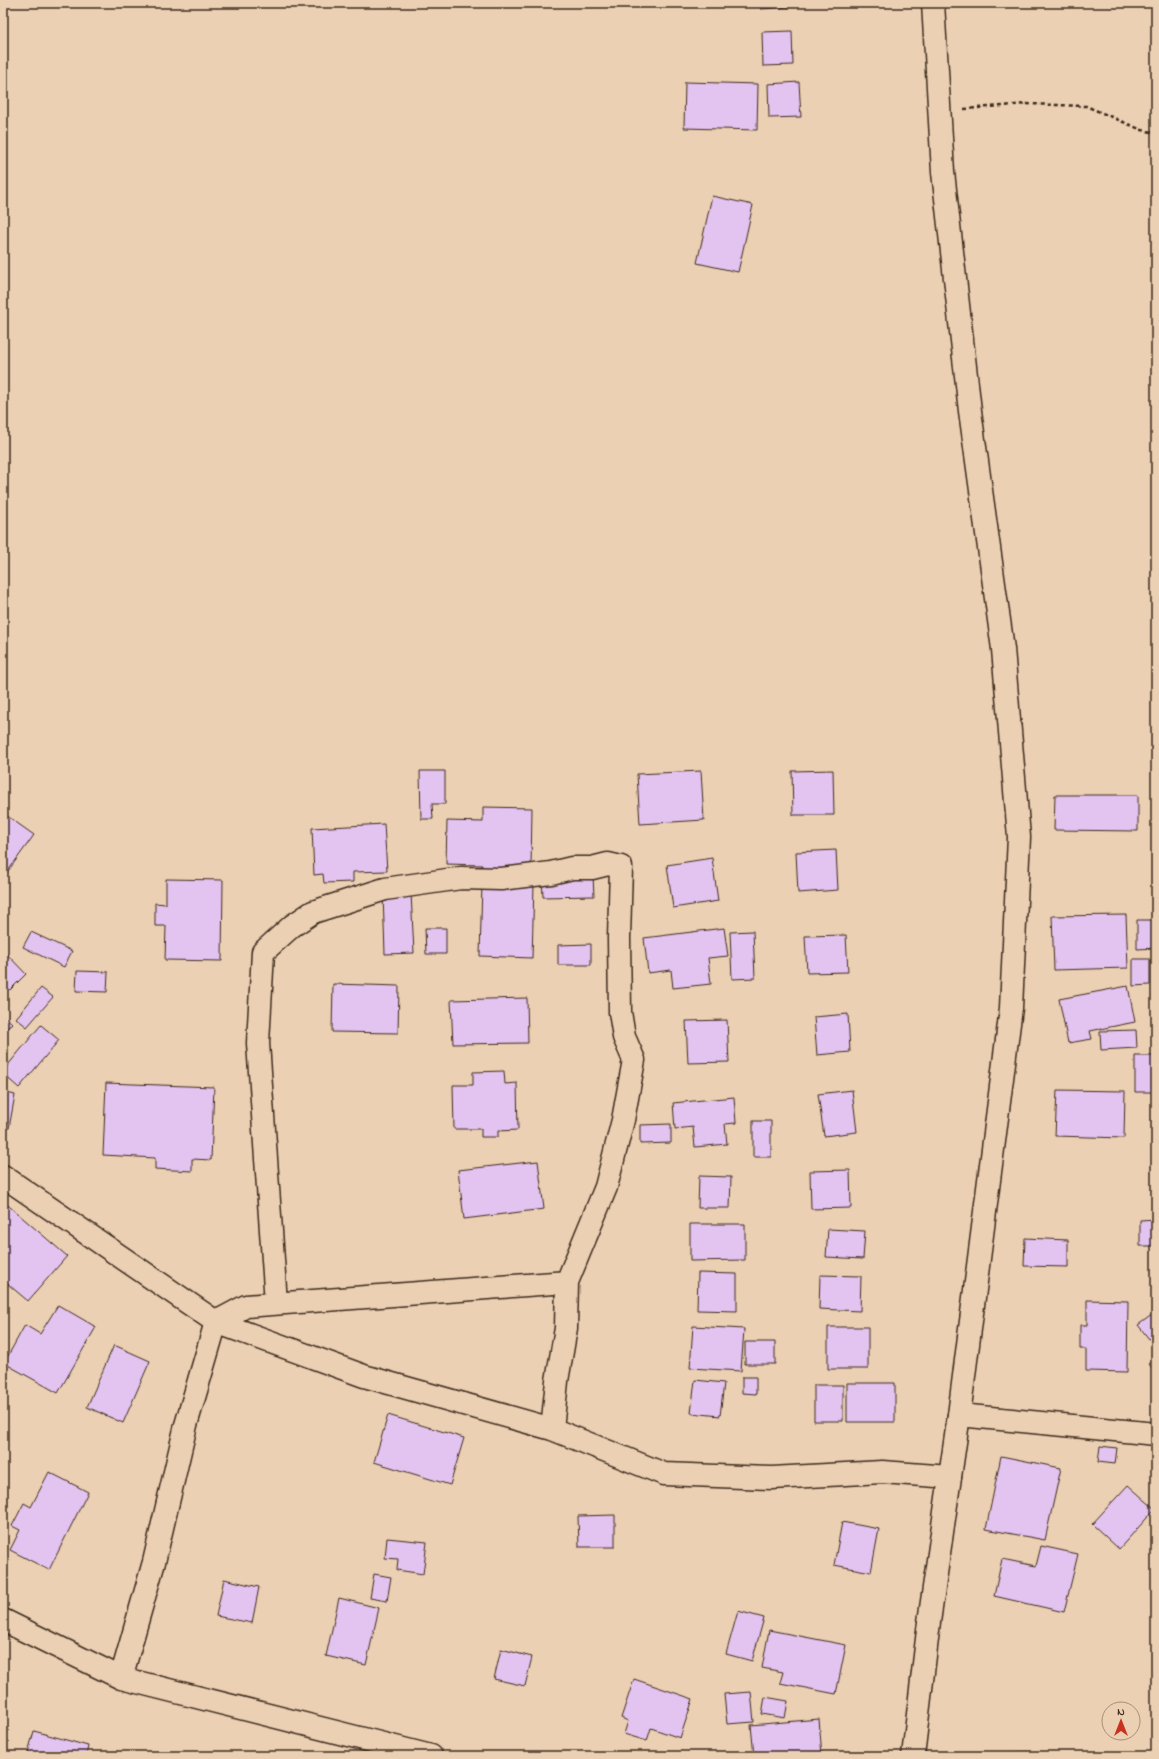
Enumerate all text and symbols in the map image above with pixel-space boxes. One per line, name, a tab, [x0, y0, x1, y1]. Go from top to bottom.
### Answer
north arrow	[1101, 1701, 1141, 1741]
text: N	[1117, 1704, 1125, 1720]

